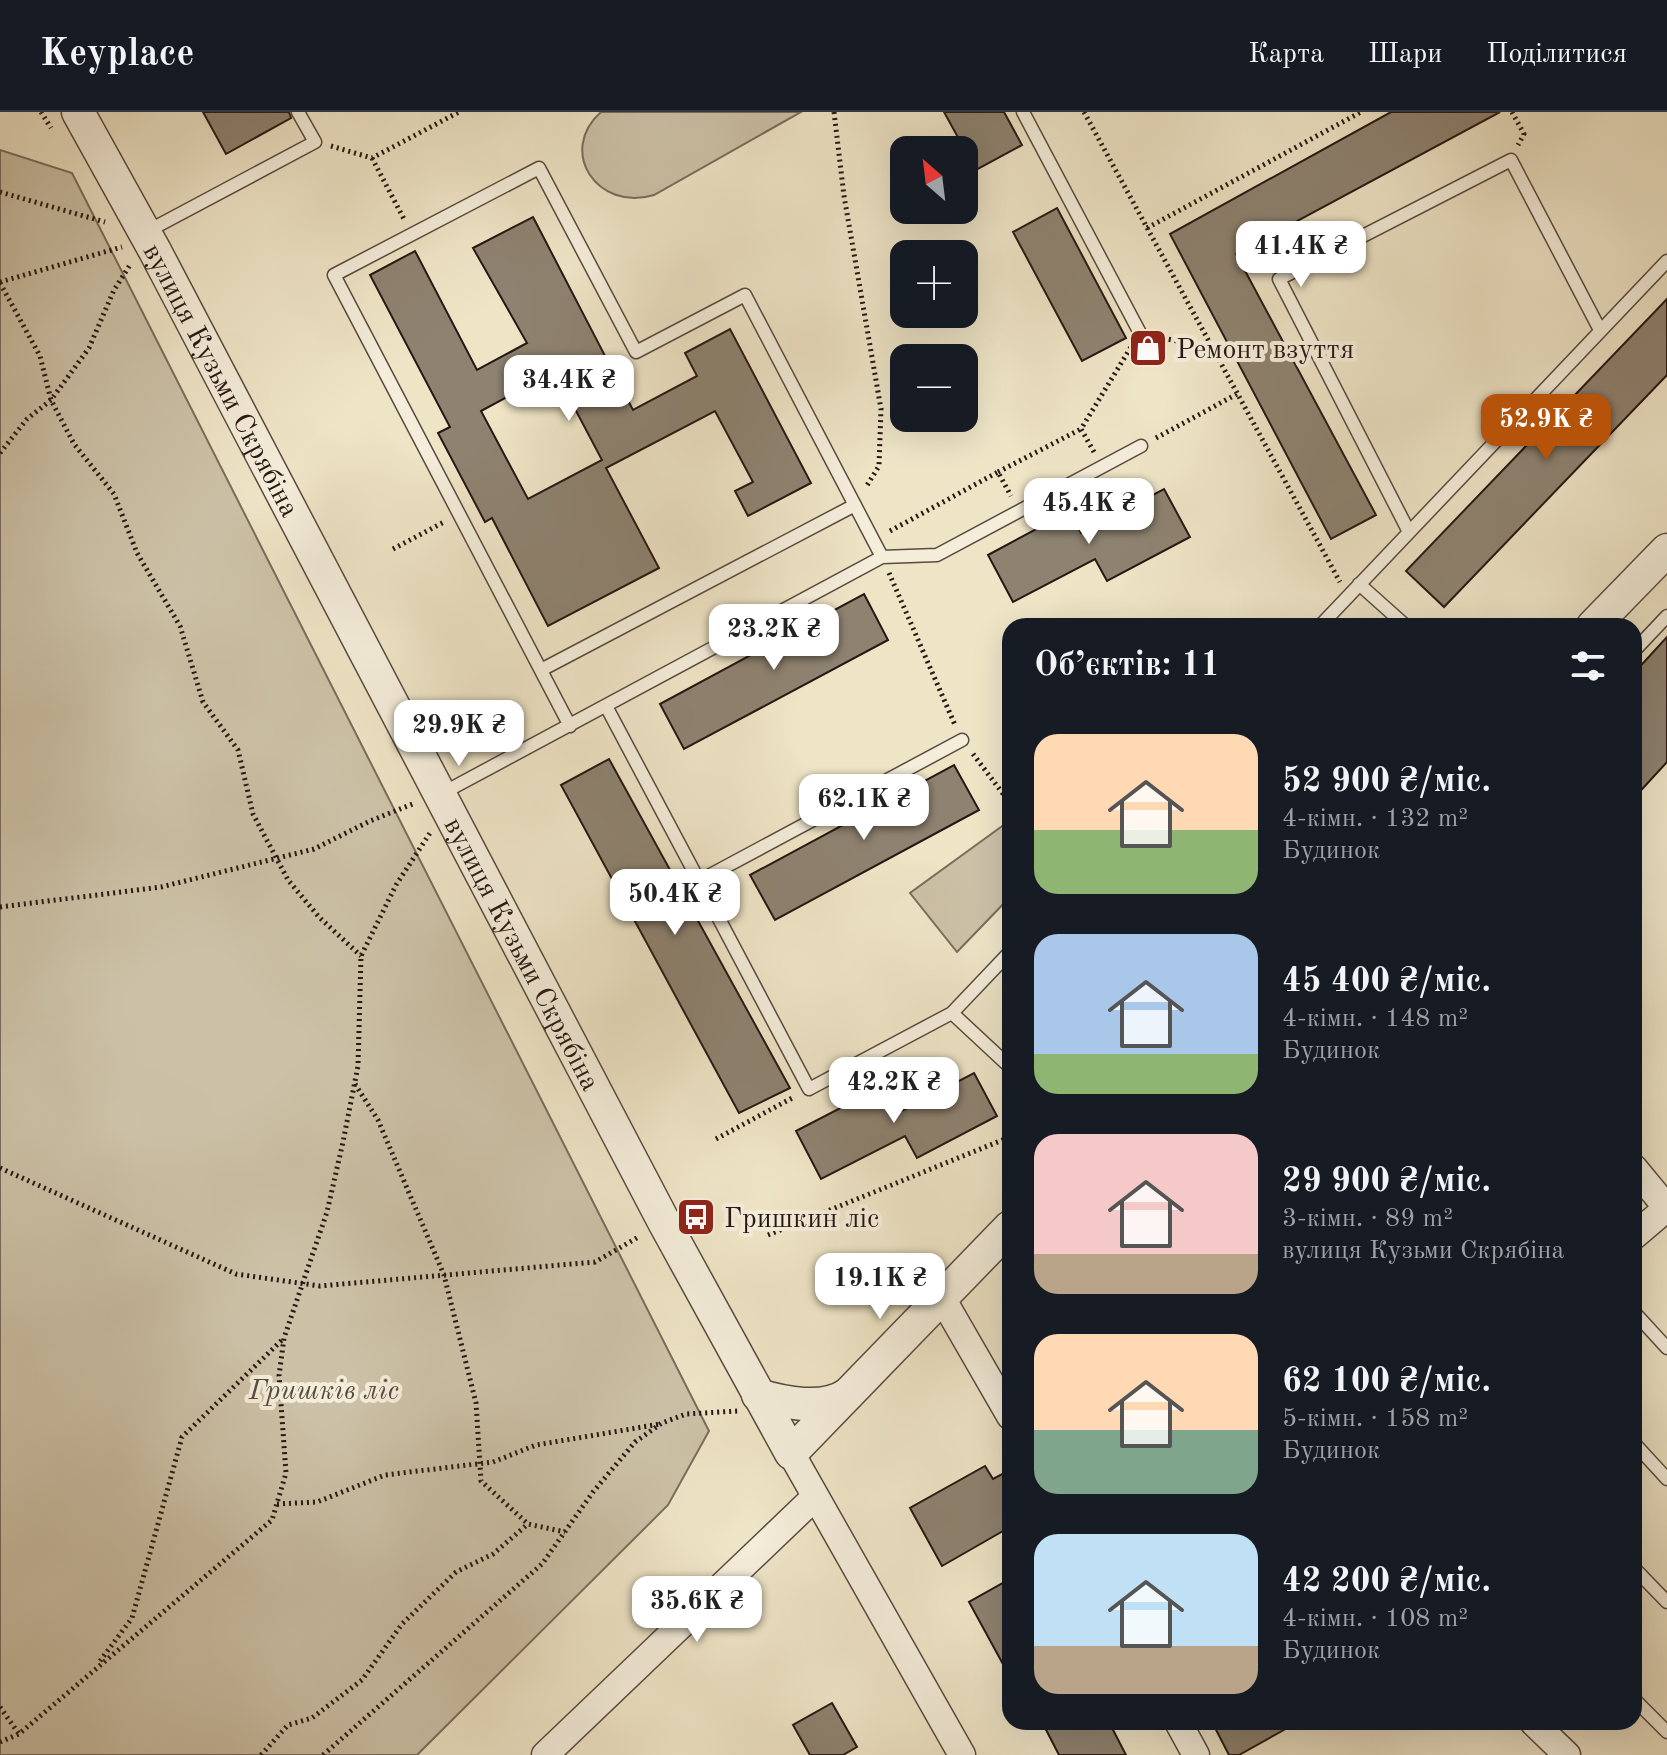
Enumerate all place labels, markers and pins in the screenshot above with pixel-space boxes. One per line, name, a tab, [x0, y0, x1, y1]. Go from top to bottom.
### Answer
pin: 41.4K ₴	[1227, 221, 1375, 289]
shop icon: Ремонт взуття	[1127, 327, 1169, 369]
place label: Ремонт взуття	[1176, 337, 1354, 365]
pin: 34.4K ₴	[495, 355, 643, 423]
pin: 52.9K ₴	[1472, 394, 1620, 462]
pin: 45.4K ₴	[1015, 478, 1163, 546]
pin: 23.2K ₴	[700, 604, 848, 672]
pin: 29.9K ₴	[385, 700, 533, 768]
pin: 62.1K ₴	[790, 774, 938, 842]
pin: 50.4K ₴	[601, 869, 749, 937]
pin: 42.2K ₴	[820, 1057, 968, 1125]
bus stop icon: Гришкин ліс	[675, 1196, 717, 1238]
place label: Гришкин ліс	[724, 1206, 879, 1234]
pin: 19.1K ₴	[806, 1253, 954, 1321]
pin: 35.6K ₴	[623, 1576, 771, 1644]

